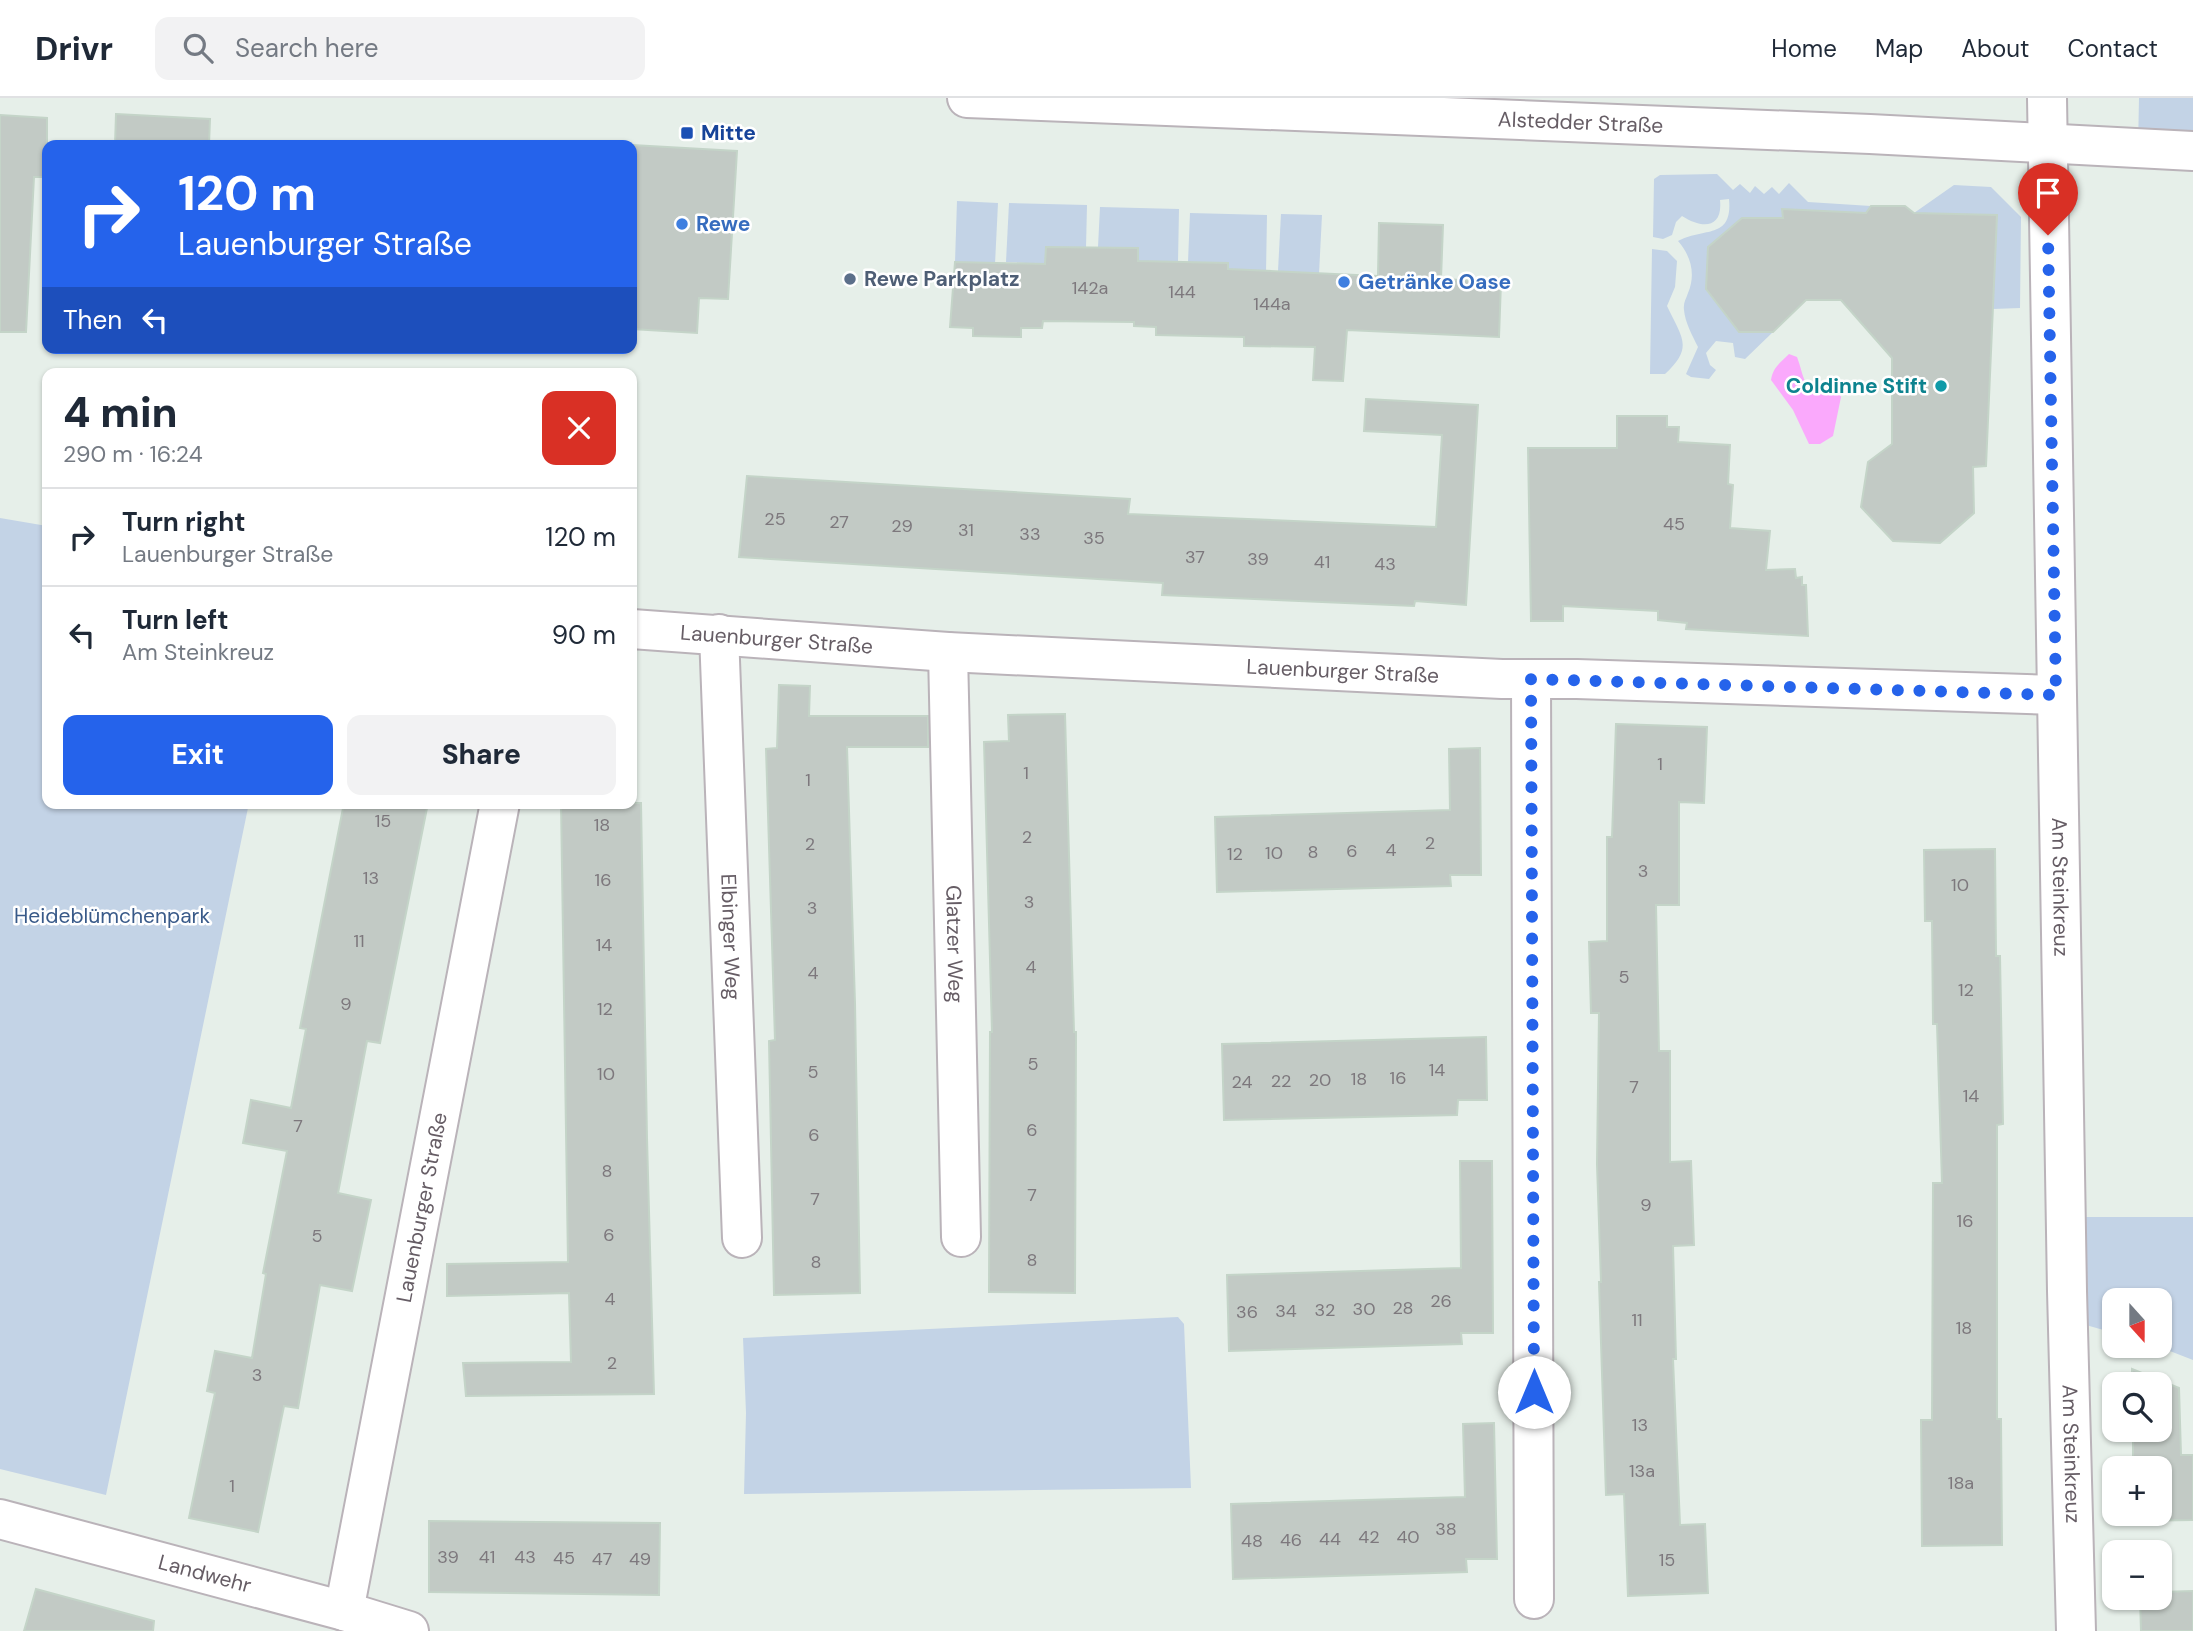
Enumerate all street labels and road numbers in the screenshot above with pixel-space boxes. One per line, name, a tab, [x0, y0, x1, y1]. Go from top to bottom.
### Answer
street label: Alstedder Straße	[1497, 105, 1664, 140]
street label: Lauenburger Straße	[679, 619, 874, 661]
street label: Lauenburger Straße	[1246, 653, 1440, 690]
street label: Am Steinkreuz	[2045, 817, 2075, 957]
street label: Elbinger Weg	[714, 873, 747, 1001]
street label: Glatzer Weg	[939, 885, 970, 1003]
street label: Lauenburger Straße	[390, 1110, 454, 1305]
street label: Am Steinkreuz	[2055, 1384, 2087, 1524]
street label: Landwehr	[155, 1548, 255, 1600]

